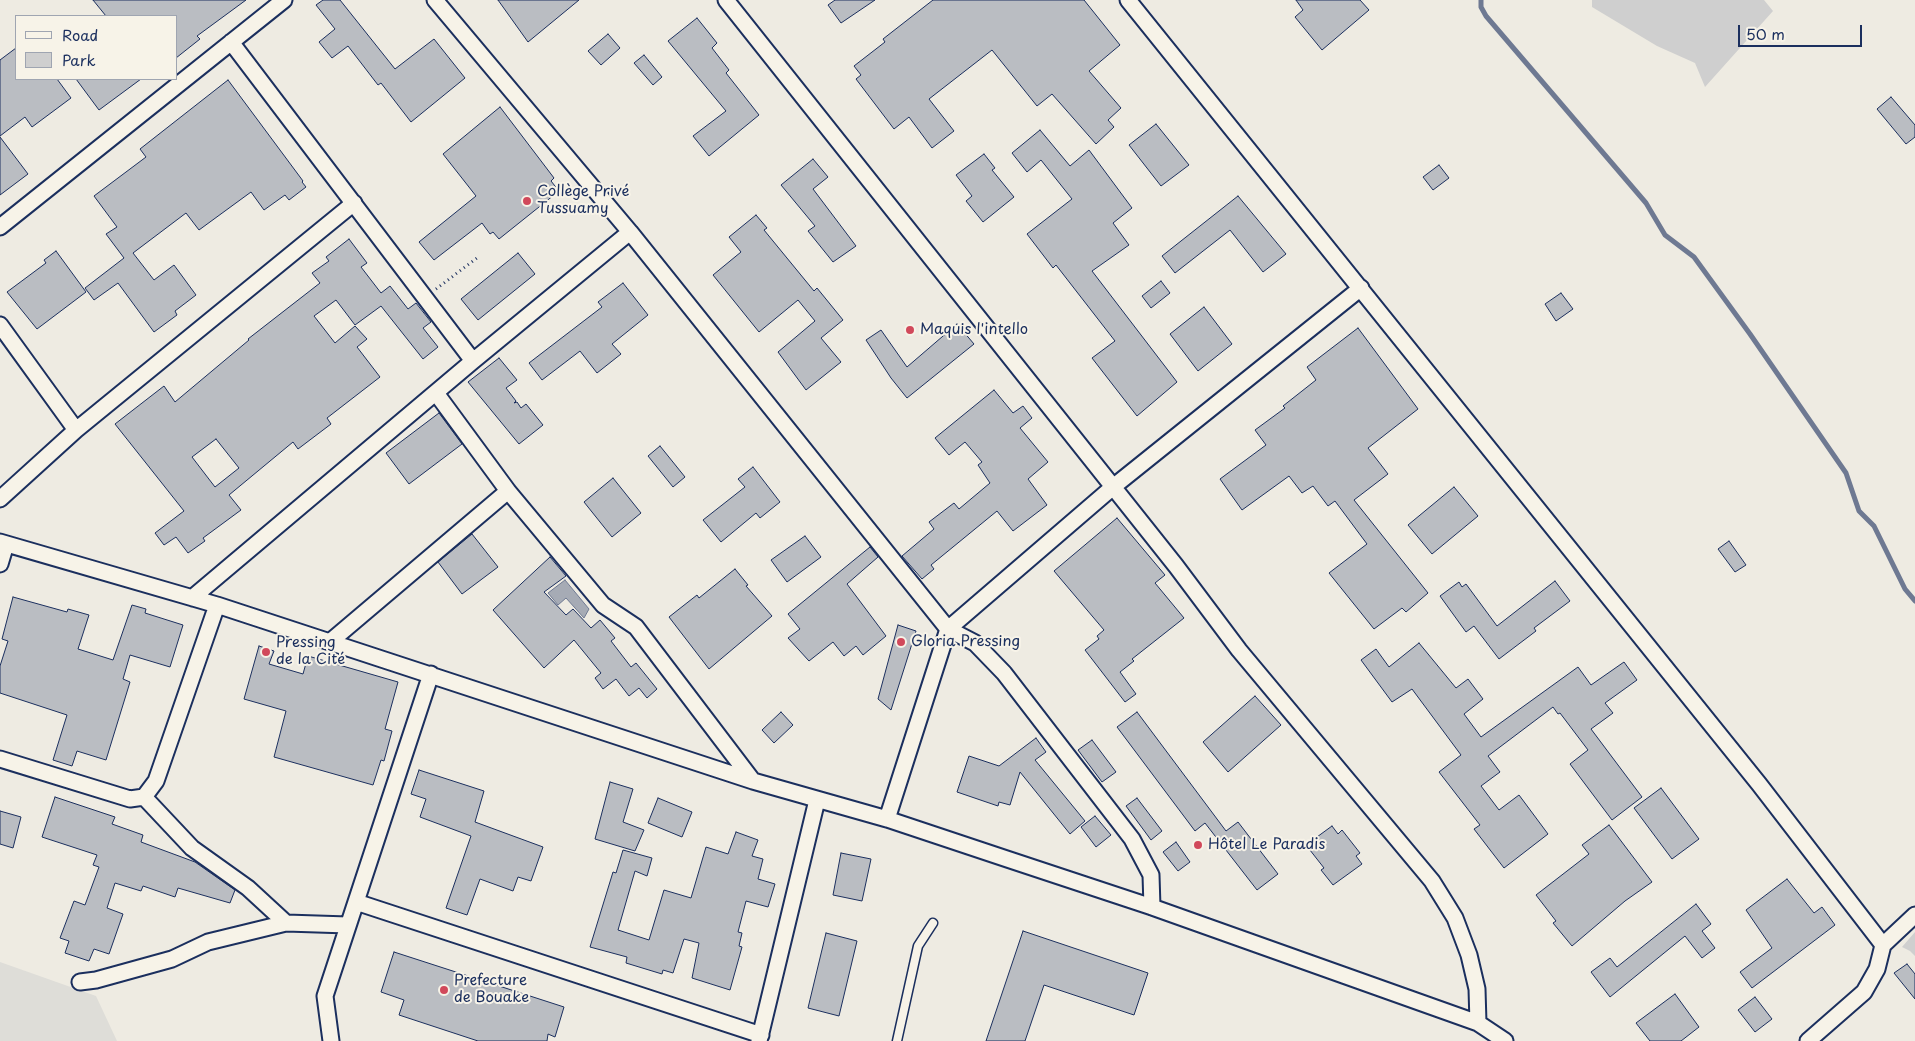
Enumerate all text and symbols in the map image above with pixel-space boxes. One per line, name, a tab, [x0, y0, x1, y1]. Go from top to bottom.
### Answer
legend	[15, 15, 178, 80]
scale bar	[1740, 15, 1864, 47]
text: 50 m	[1746, 22, 1785, 45]
text: Road	[62, 23, 98, 46]
text: Park	[62, 48, 96, 71]
place label: Collège Privé Tussuamy	[537, 183, 629, 218]
marker: Collège Privé Tussuamy	[521, 195, 533, 207]
place label: Maquis l'intello	[920, 321, 1028, 339]
marker: Maquis l'intello	[904, 324, 916, 336]
place label: Gloria Pressing	[911, 633, 1020, 651]
place label: Pressing de la Cité	[276, 634, 345, 669]
marker: Gloria Pressing	[895, 636, 907, 648]
marker: Pressing de la Cité	[260, 646, 272, 658]
place label: Hôtel Le Paradis	[1208, 836, 1325, 854]
marker: Hôtel Le Paradis	[1192, 839, 1204, 851]
place label: Prefecture de Bouake	[454, 972, 529, 1007]
marker: Prefecture de Bouake	[438, 984, 450, 996]

